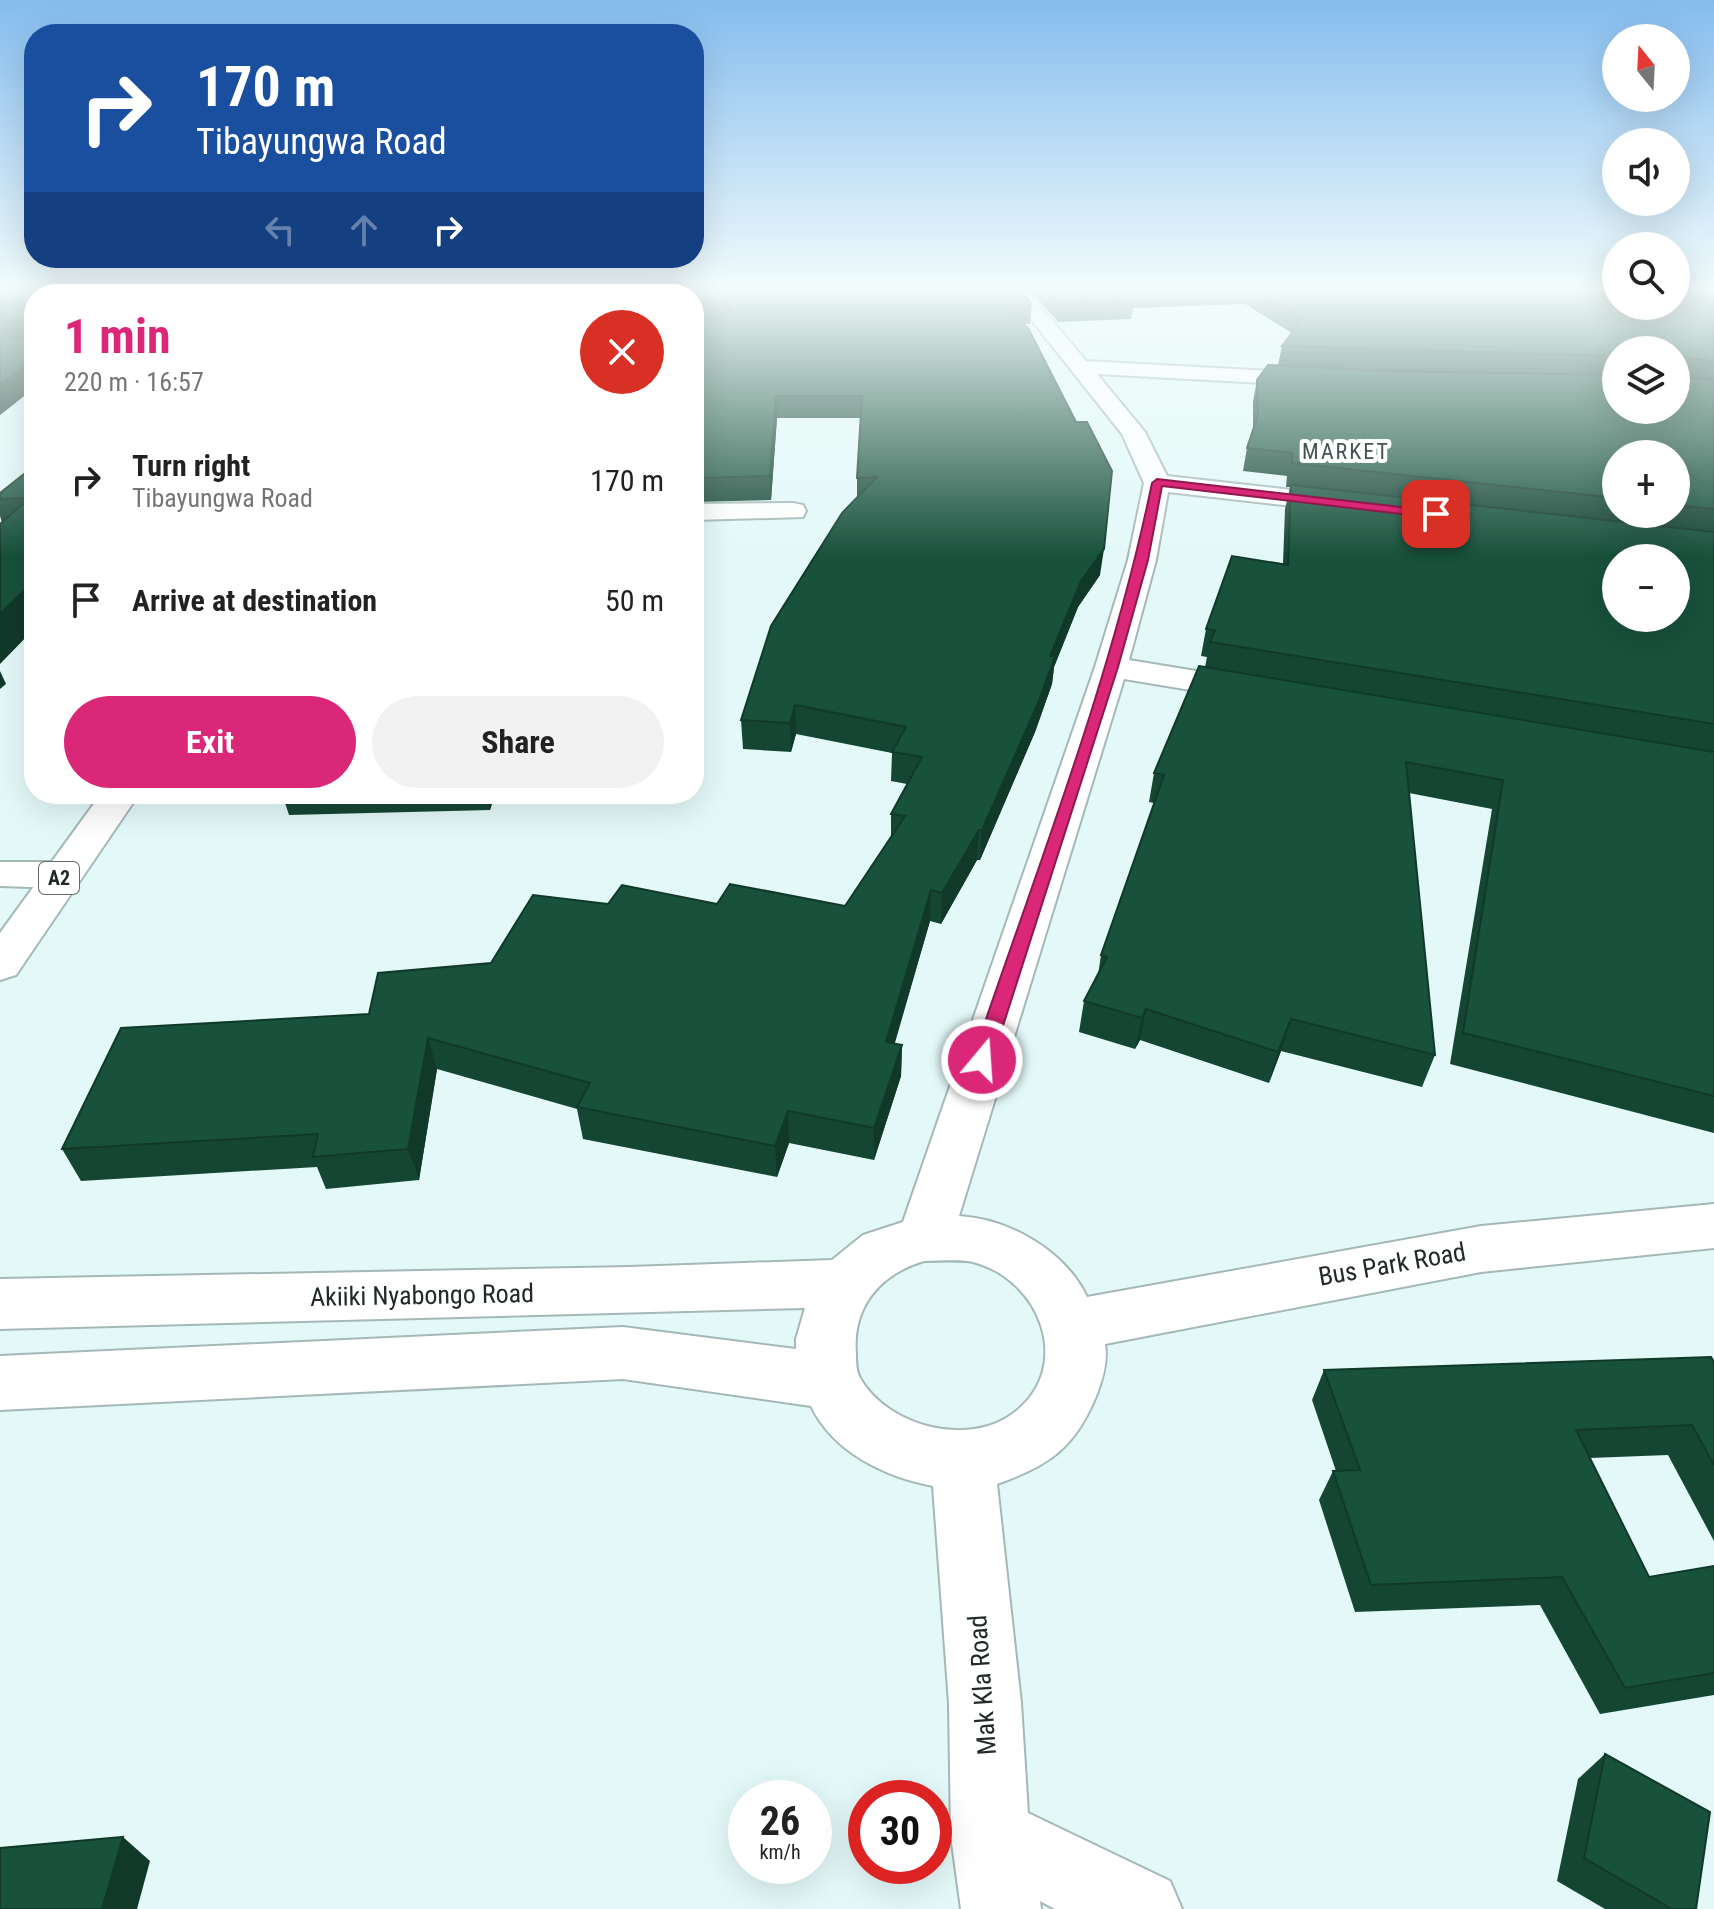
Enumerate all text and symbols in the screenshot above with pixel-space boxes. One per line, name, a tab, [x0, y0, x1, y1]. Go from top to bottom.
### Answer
north arrow	[1602, 24, 1690, 112]
map controls	[1602, 24, 1690, 632]
text: 170 m	[196, 54, 335, 120]
icon: right	[64, 56, 168, 160]
text: Tibayungwa Road	[196, 121, 447, 163]
button: sound	[1602, 128, 1690, 216]
icon: left	[258, 208, 302, 252]
icon: ahead	[342, 208, 386, 252]
icon: right	[426, 208, 470, 252]
button: search	[1602, 232, 1690, 320]
text: 1 min	[64, 308, 171, 365]
button: close	[580, 310, 664, 394]
button: layers	[1602, 336, 1690, 424]
text: 220 m · 16:57	[64, 367, 204, 397]
district label: MARKET	[1302, 439, 1390, 464]
button: +	[1602, 440, 1690, 528]
text: Turn right	[132, 448, 250, 483]
icon: right	[64, 458, 108, 502]
text: 170 m	[590, 463, 664, 498]
pin	[1402, 480, 1470, 548]
text: Tibayungwa Road	[132, 483, 313, 513]
icon: arrive	[1414, 492, 1458, 536]
button: −	[1602, 544, 1690, 632]
icon: arrive	[64, 578, 108, 622]
text: Arrive at destination	[132, 583, 377, 618]
text: 50 m	[605, 583, 664, 618]
button: Exit	[64, 696, 356, 788]
button: Share	[372, 696, 664, 788]
road number: A2	[39, 862, 79, 894]
position arrow	[940, 1018, 1024, 1102]
street label: Bus Park Road	[1316, 1236, 1468, 1292]
street label: Akiiki Nyabongo Road	[310, 1278, 534, 1312]
street label: Mak Kla Road	[962, 1614, 1002, 1756]
speed limit sign: 30	[848, 1780, 952, 1884]
text: 26	[760, 1798, 800, 1845]
text: km/h	[759, 1840, 801, 1864]

